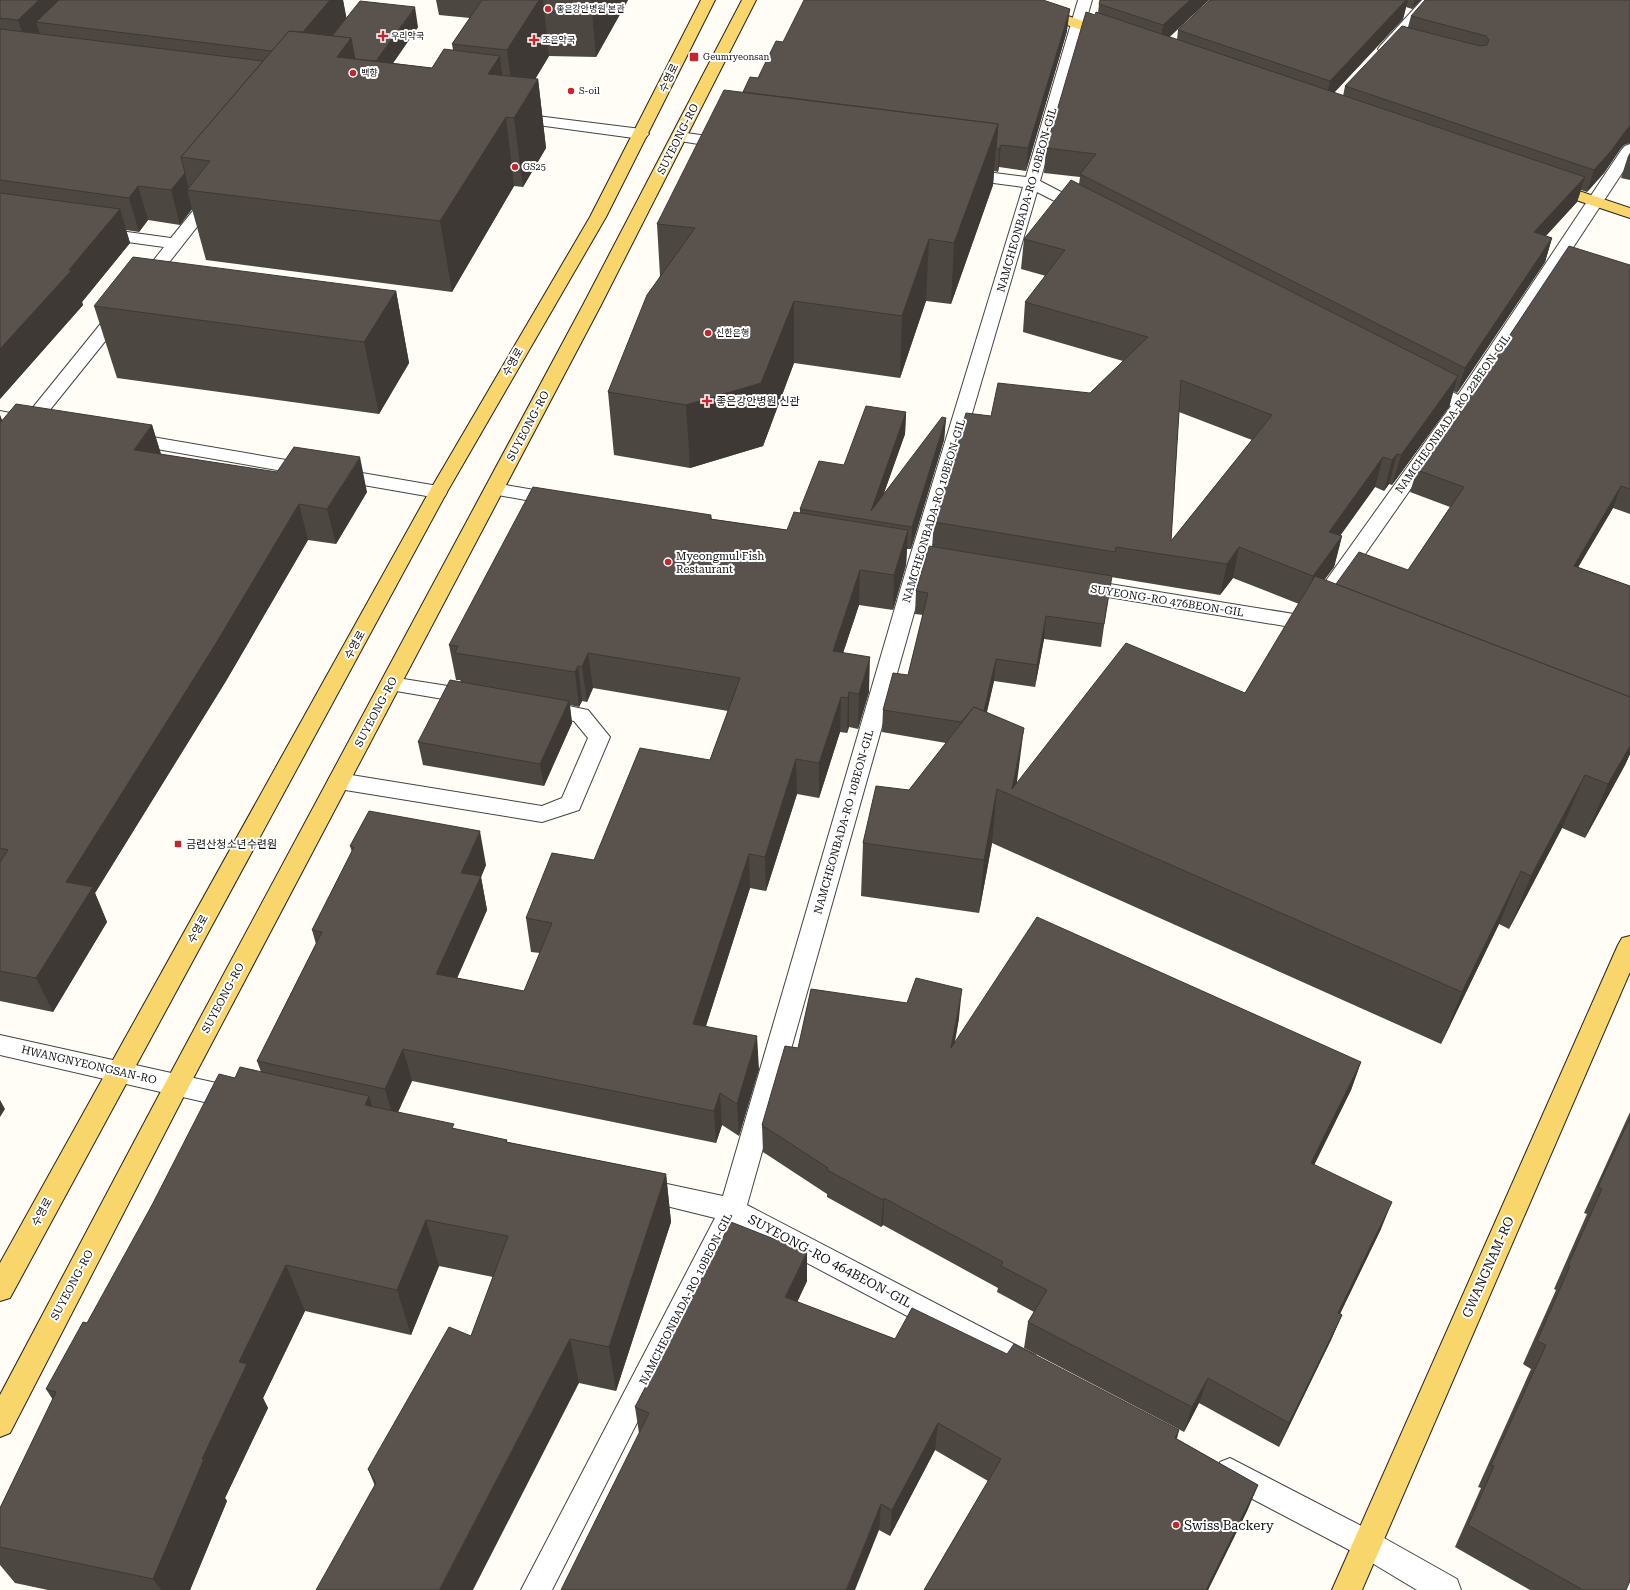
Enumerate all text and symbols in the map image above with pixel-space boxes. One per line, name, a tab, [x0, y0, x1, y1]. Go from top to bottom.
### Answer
marker: 좋은강안병원 본관	[543, 4, 553, 14]
place label: 좋은강안병원 본관	[556, 4, 625, 14]
marker: 우리약국	[378, 31, 388, 41]
place label: 우리약국	[391, 31, 425, 41]
marker: 조은약국	[529, 35, 539, 45]
place label: 조은약국	[542, 35, 576, 45]
marker: Geumryeonsan	[688, 51, 700, 63]
place label: Geumryeonsan	[703, 52, 769, 62]
street label: 수영로	[657, 62, 681, 94]
marker: 백향	[348, 68, 358, 78]
place label: 백향	[361, 68, 378, 78]
marker: S-oil	[566, 86, 576, 96]
place label: S-oil	[579, 86, 600, 96]
street label: SUYEONG-RO	[655, 101, 702, 177]
street label: NAMCHEONBADA-RO 10BEON-GIL	[994, 106, 1060, 294]
marker: GS25	[510, 162, 520, 172]
place label: GS25	[523, 162, 546, 172]
marker: 신한은행	[703, 328, 713, 338]
place label: 신한은행	[716, 328, 749, 338]
street label: NAMCHEONBADA-RO 22BEON-GIL	[1393, 332, 1513, 496]
street label: 수영로	[500, 346, 526, 378]
street label: SUYEONG-RO	[504, 388, 552, 463]
marker: 좋은강안병원 신관	[701, 395, 713, 407]
place label: 좋은강안병원 신관	[716, 395, 800, 408]
street label: NAMCHEONBADA-RO 10BEON-GIL	[900, 417, 968, 604]
place label: Myeongmul Fish Restaurant	[676, 550, 764, 576]
marker: Myeongmul Fish Restaurant	[663, 557, 673, 567]
street label: SUYEONG-RO 476BEON-GIL	[1089, 582, 1245, 620]
street label: 수영로	[342, 629, 368, 661]
street label: SUYEONG-RO	[352, 674, 400, 749]
street label: NAMCHEONBADA-RO 10BEON-GIL	[811, 728, 877, 916]
place label: 금련산청소년수련원	[186, 838, 277, 851]
marker: 금련산청소년수련원	[173, 839, 183, 849]
street label: 수영로	[185, 913, 211, 945]
street label: SUYEONG-RO	[199, 960, 247, 1035]
street label: HWANGNYEONGSAN-RO	[20, 1043, 158, 1087]
street label: 수영로	[29, 1196, 55, 1228]
street label: NAMCHEONBADA-RO 10BEON-GIL	[637, 1211, 735, 1387]
street label: SUYEONG-RO 464BEON-GIL	[746, 1211, 914, 1311]
street label: GWANGNAM-RO	[1459, 1214, 1517, 1320]
street label: SUYEONG-RO	[48, 1247, 96, 1322]
place label: Swiss Backery	[1184, 1518, 1274, 1533]
marker: Swiss Backery	[1171, 1520, 1181, 1530]

